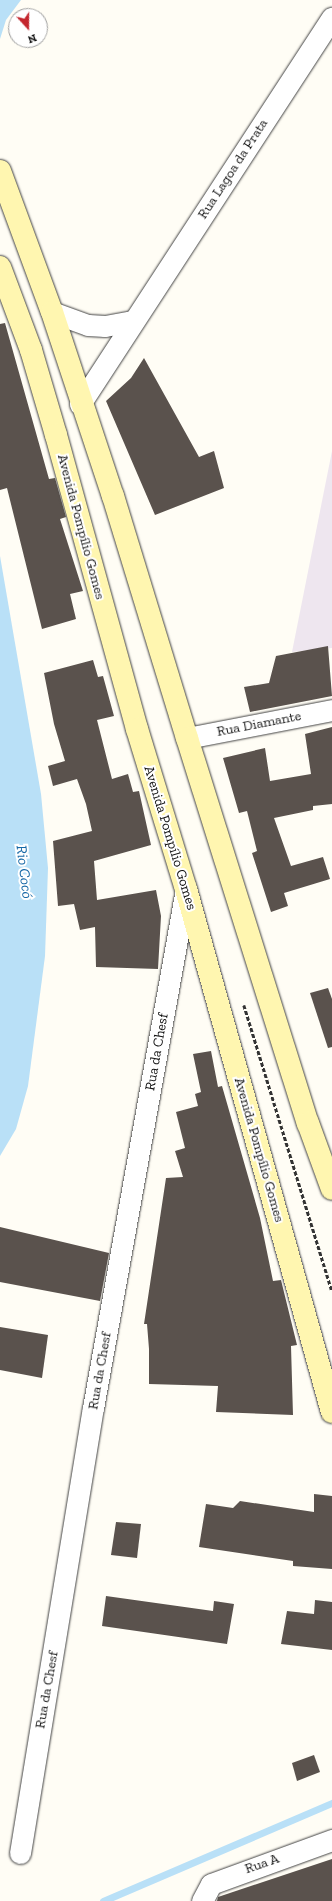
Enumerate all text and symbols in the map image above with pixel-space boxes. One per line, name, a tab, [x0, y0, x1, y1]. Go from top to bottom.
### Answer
north arrow	[8, 8, 48, 48]
text: N	[26, 31, 38, 46]
street label: Rua Lagoa da Prata	[194, 116, 272, 222]
street label: Avenida Pompílio Gomes	[54, 453, 108, 601]
street label: Rua Diamante	[215, 708, 303, 740]
street label: Avenida Pompílio Gomes	[140, 764, 200, 912]
water label: Rio Cocó	[12, 844, 36, 900]
street label: Rua da Chesf	[142, 1012, 172, 1092]
street label: Avenida Pompílio Gomes	[230, 1076, 288, 1224]
street label: Rua da Chesf	[85, 1331, 115, 1411]
street label: Rua da Chesf	[32, 1650, 62, 1730]
street label: Rua A	[242, 1850, 282, 1878]

